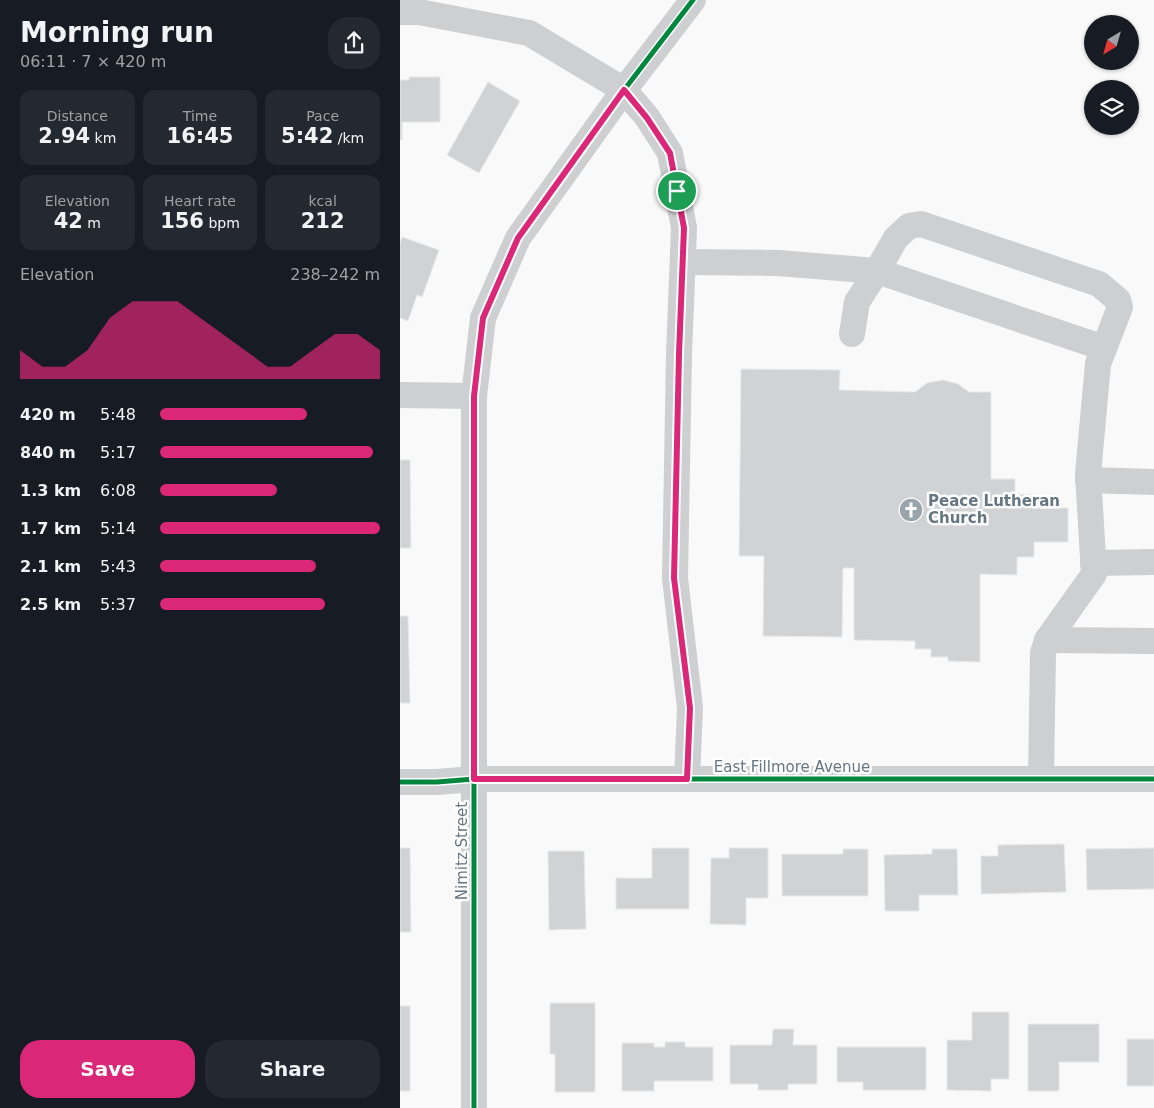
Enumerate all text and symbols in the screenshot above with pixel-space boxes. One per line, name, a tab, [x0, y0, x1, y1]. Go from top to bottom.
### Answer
north arrow	[1084, 15, 1139, 70]
map controls	[1084, 15, 1139, 135]
text: Morning run	[20, 16, 214, 49]
button: share	[328, 17, 380, 69]
text: 06:11 · 7 × 420 m	[20, 52, 166, 71]
button: layers	[1084, 80, 1139, 135]
text: Distance	[47, 108, 108, 124]
text: Time	[183, 108, 217, 124]
text: Pace	[306, 108, 339, 124]
text: 2.94	[38, 124, 90, 148]
text: 16:45	[167, 124, 233, 148]
text: 5:42	[281, 124, 333, 148]
text: km	[90, 130, 116, 146]
text: /km	[333, 130, 364, 146]
pin	[656, 170, 698, 212]
icon: arrive	[663, 177, 691, 205]
text: Elevation	[45, 193, 110, 209]
text: Heart rate	[164, 193, 236, 209]
text: kcal	[309, 193, 337, 209]
text: 42	[54, 209, 83, 233]
text: 156	[160, 209, 204, 233]
text: 212	[301, 209, 345, 233]
text: m	[83, 215, 101, 231]
text: bpm	[204, 215, 240, 231]
text: Elevation	[20, 265, 94, 284]
text: 238–242 m	[290, 265, 380, 284]
text: 420 m	[20, 405, 76, 424]
text: 5:48	[100, 405, 136, 424]
text: 840 m	[20, 443, 76, 462]
text: 5:17	[100, 443, 136, 462]
text: 1.3 km	[20, 481, 81, 500]
text: 6:08	[100, 481, 136, 500]
place label: Peace Lutheran Church	[928, 492, 1060, 527]
church icon: Peace Lutheran Church	[898, 497, 924, 523]
text: 1.7 km	[20, 519, 81, 538]
text: 5:14	[100, 519, 136, 538]
text: 2.1 km	[20, 557, 81, 576]
text: 5:43	[100, 557, 136, 576]
text: 2.5 km	[20, 595, 81, 614]
text: 5:37	[100, 595, 136, 614]
street label: East Fillmore Avenue	[714, 758, 870, 776]
street label: Nimitz Street	[453, 802, 471, 900]
button: Save	[20, 1040, 195, 1098]
button: Share	[205, 1040, 380, 1098]

